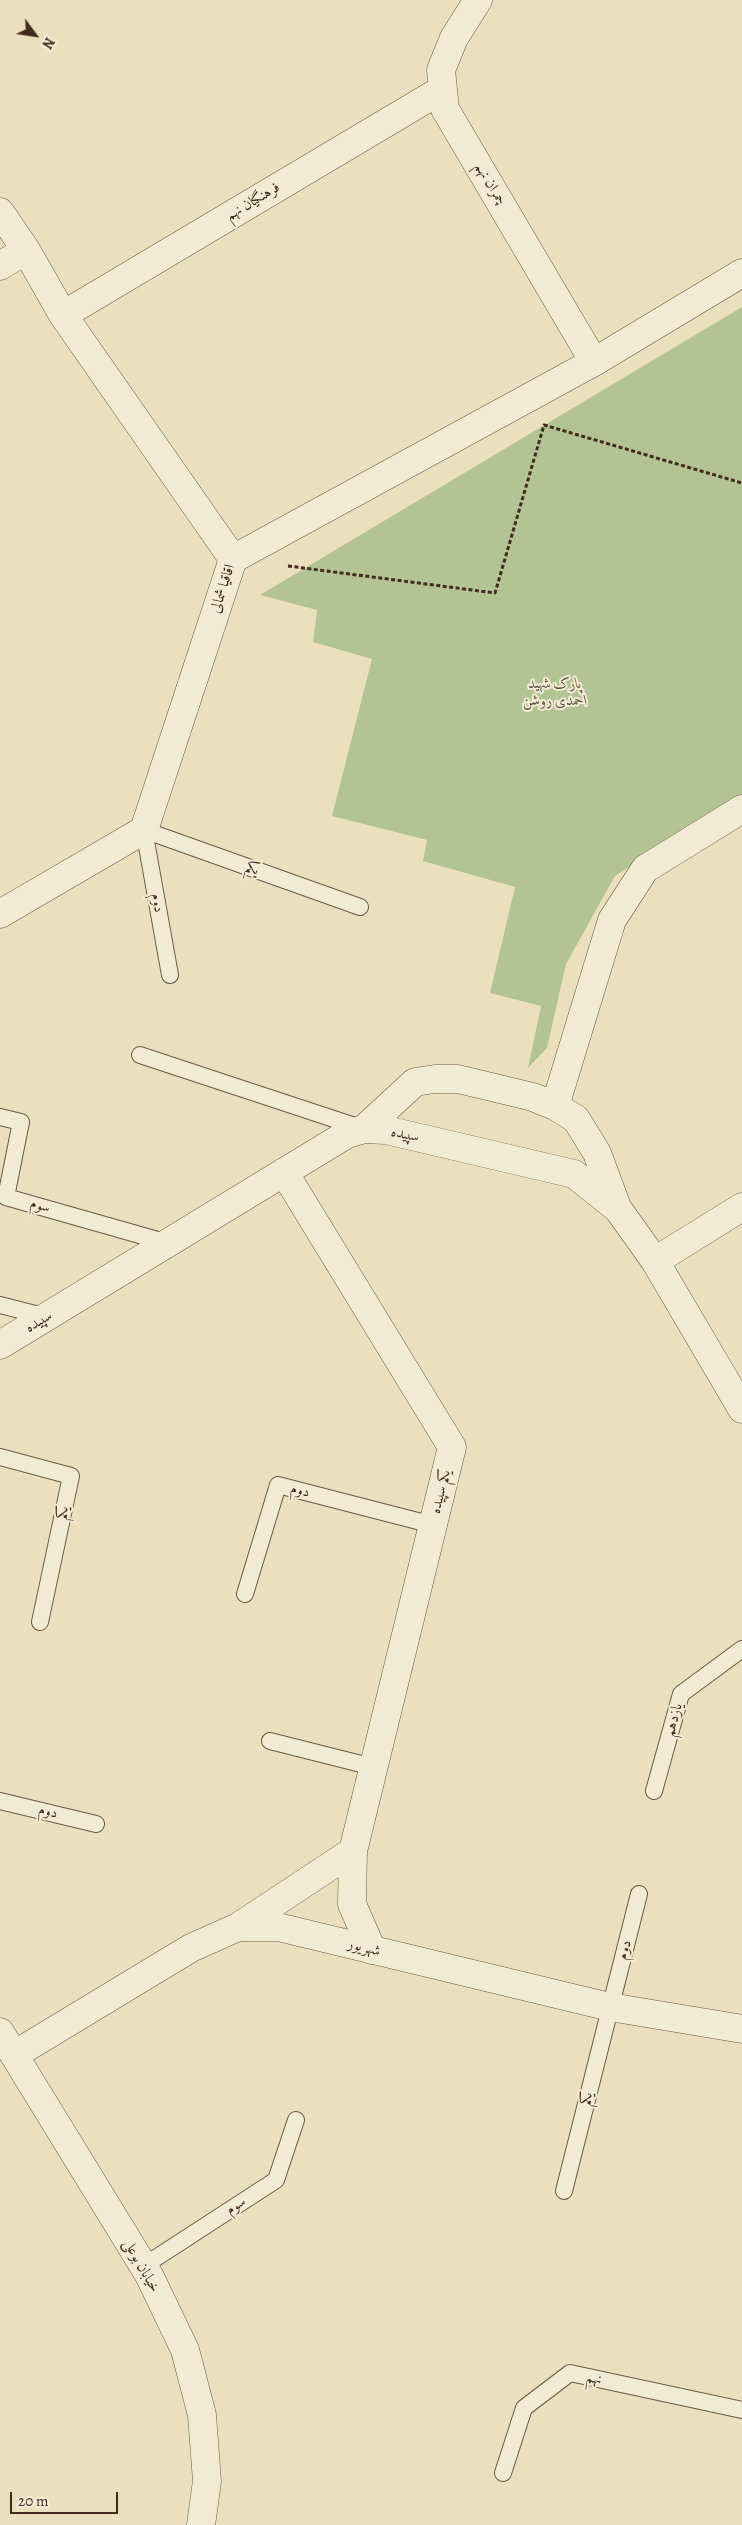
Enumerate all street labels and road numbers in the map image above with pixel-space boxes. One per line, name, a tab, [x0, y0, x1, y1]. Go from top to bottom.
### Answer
street label: چمران نهم	[470, 159, 510, 209]
street label: فرهنگیان نهم	[223, 179, 283, 225]
street label: اقاقیا شمالی	[207, 562, 239, 616]
street label: یکم	[243, 858, 261, 880]
street label: دوم	[146, 892, 168, 914]
street label: سپیده	[389, 1123, 421, 1147]
street label: سوم	[28, 1195, 52, 1217]
street label: سپیده	[22, 1307, 56, 1337]
street label: یکم سپیده	[427, 1468, 455, 1516]
street label: دوم	[288, 1480, 312, 1502]
street label: یکم	[53, 1505, 73, 1521]
street label: یازدهم	[661, 1701, 687, 1739]
street label: دوم	[36, 1801, 60, 1823]
street label: شهریور	[346, 1935, 382, 1961]
street label: دوم	[614, 1938, 636, 1962]
street label: یکم	[577, 2090, 597, 2108]
street label: سوم	[223, 2193, 249, 2219]
street label: خیابان بوعلی	[119, 2236, 163, 2296]
street label: نهم	[584, 2369, 604, 2389]

